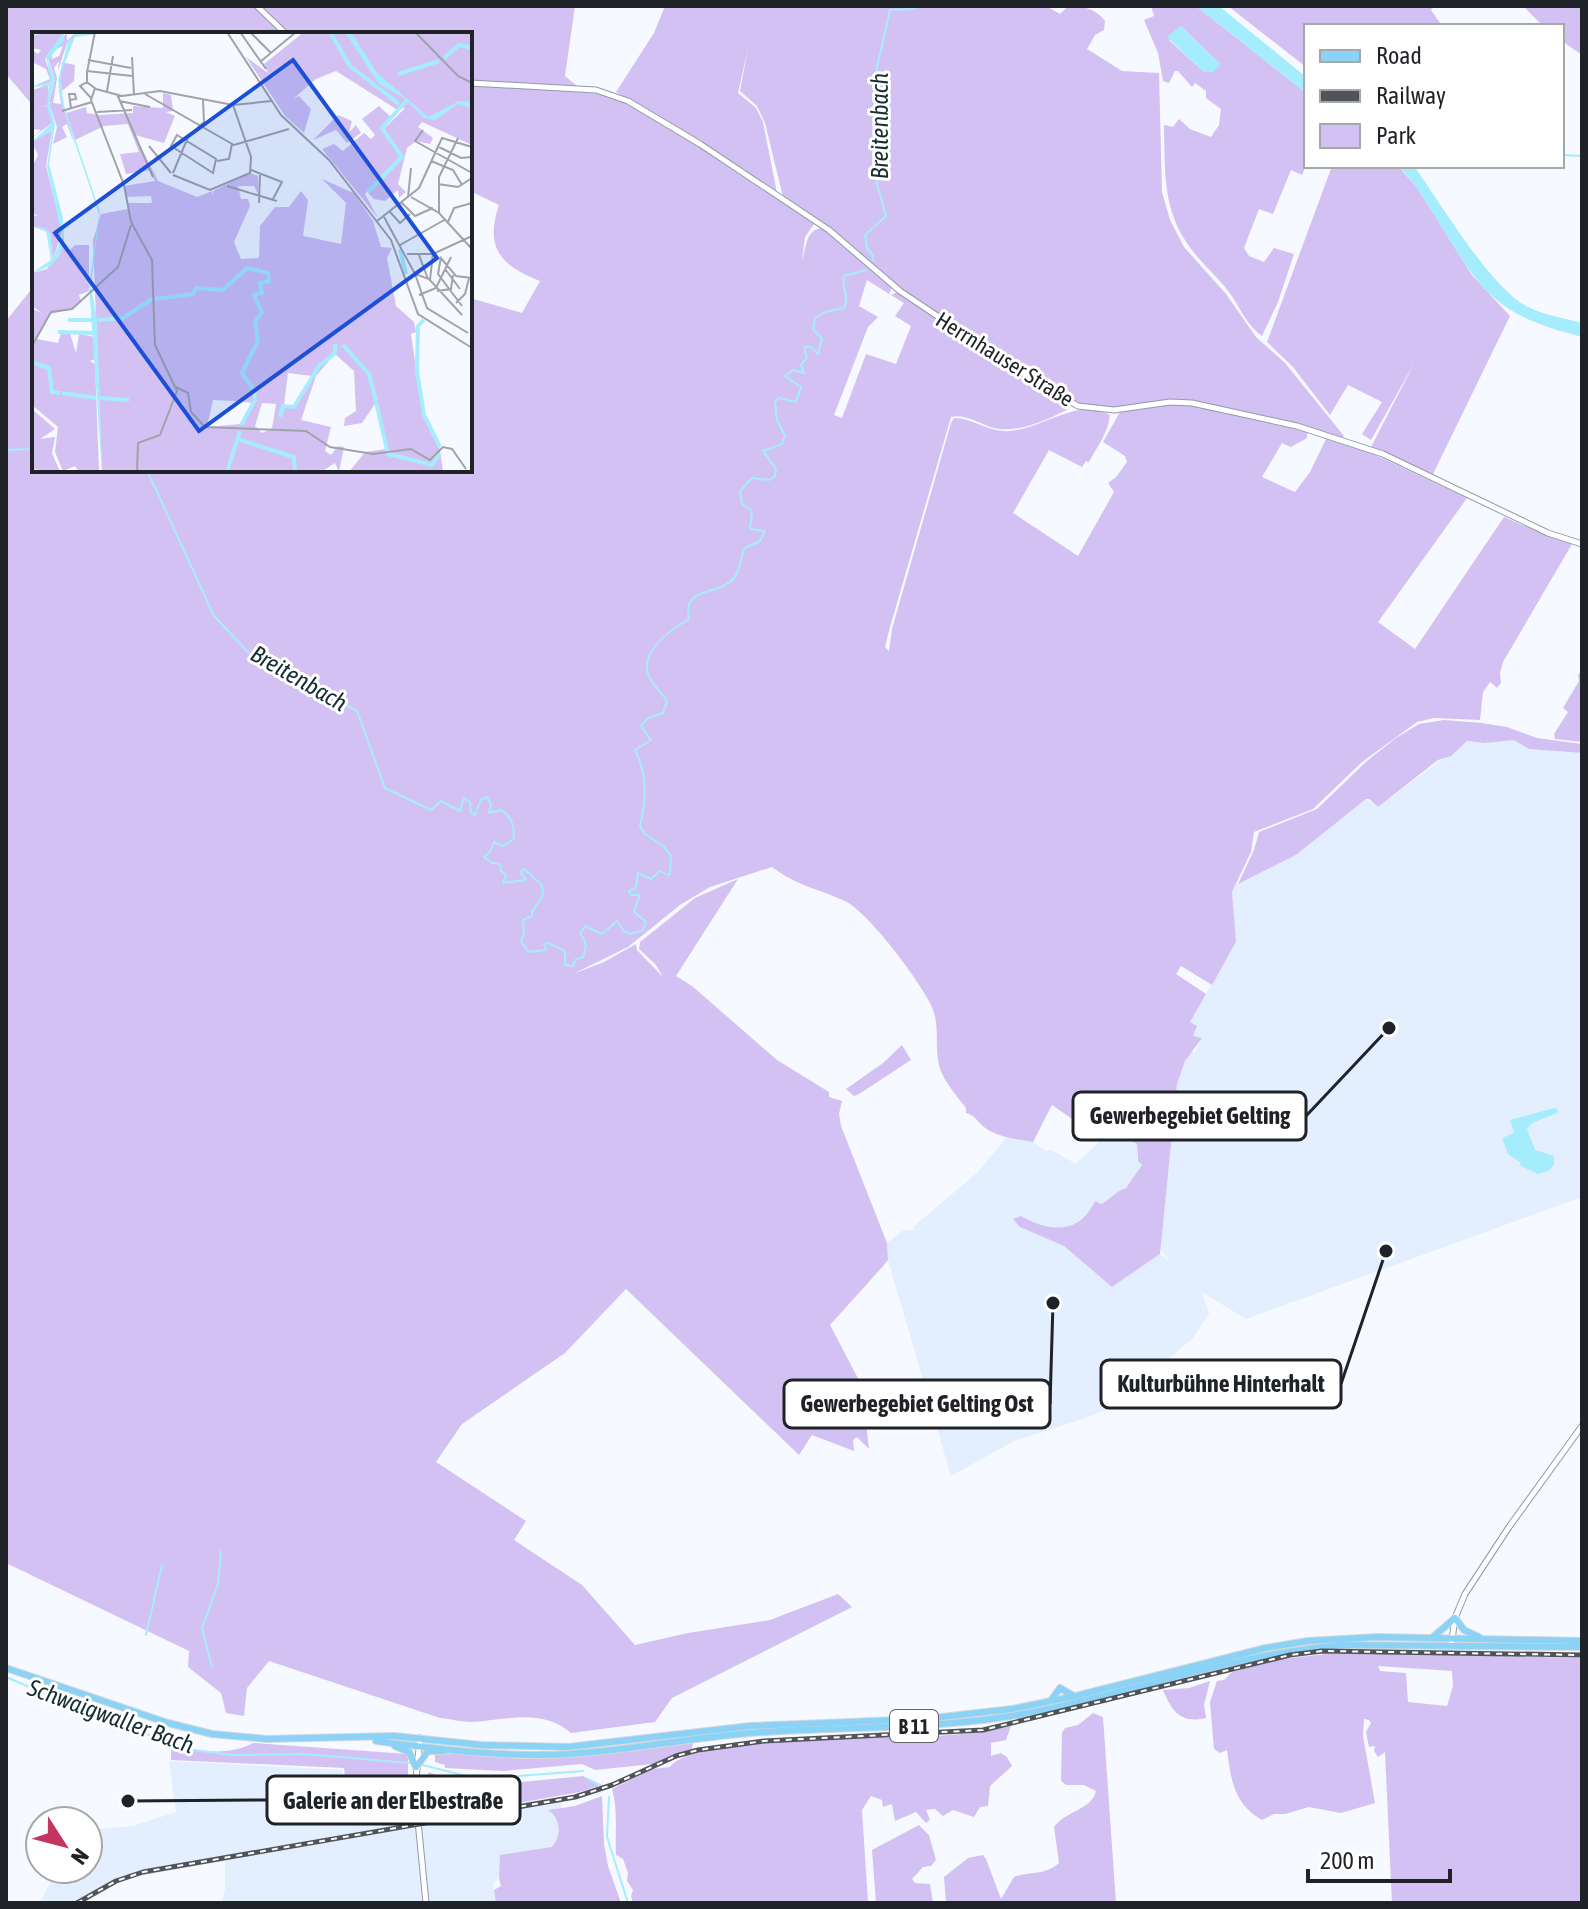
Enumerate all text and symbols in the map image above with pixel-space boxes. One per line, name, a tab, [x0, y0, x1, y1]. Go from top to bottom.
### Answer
legend	[1304, 24, 1564, 168]
inset map	[32, 32, 472, 472]
text: Road	[1376, 42, 1422, 69]
water label: Breitenbach	[866, 72, 893, 179]
text: Railway	[1376, 82, 1446, 109]
text: Park	[1376, 122, 1417, 149]
street label: Herrnhauser Straße	[931, 306, 1079, 412]
water label: Breitenbach	[246, 640, 352, 716]
callout: Gewerbegebiet Gelting	[1073, 1092, 1306, 1140]
text: Gewerbegebiet Gelting	[1090, 1102, 1291, 1129]
callout: Kulturbühne Hinterhalt	[1101, 1360, 1341, 1408]
text: Kulturbühne Hinterhalt	[1117, 1370, 1325, 1397]
callout: Gewerbegebiet Gelting Ost	[784, 1380, 1050, 1428]
text: Gewerbegebiet Gelting Ost	[800, 1390, 1034, 1417]
water label: Schwaigwaller Bach	[23, 1673, 198, 1759]
road number: B 11	[890, 1710, 938, 1742]
callout: Galerie an der Elbestraße	[267, 1776, 520, 1824]
text: Galerie an der Elbestraße	[283, 1787, 503, 1814]
north arrow	[24, 1805, 104, 1885]
scale bar	[1308, 1833, 1450, 1883]
text: N	[66, 1844, 95, 1870]
text: 200 m	[1320, 1847, 1374, 1874]

